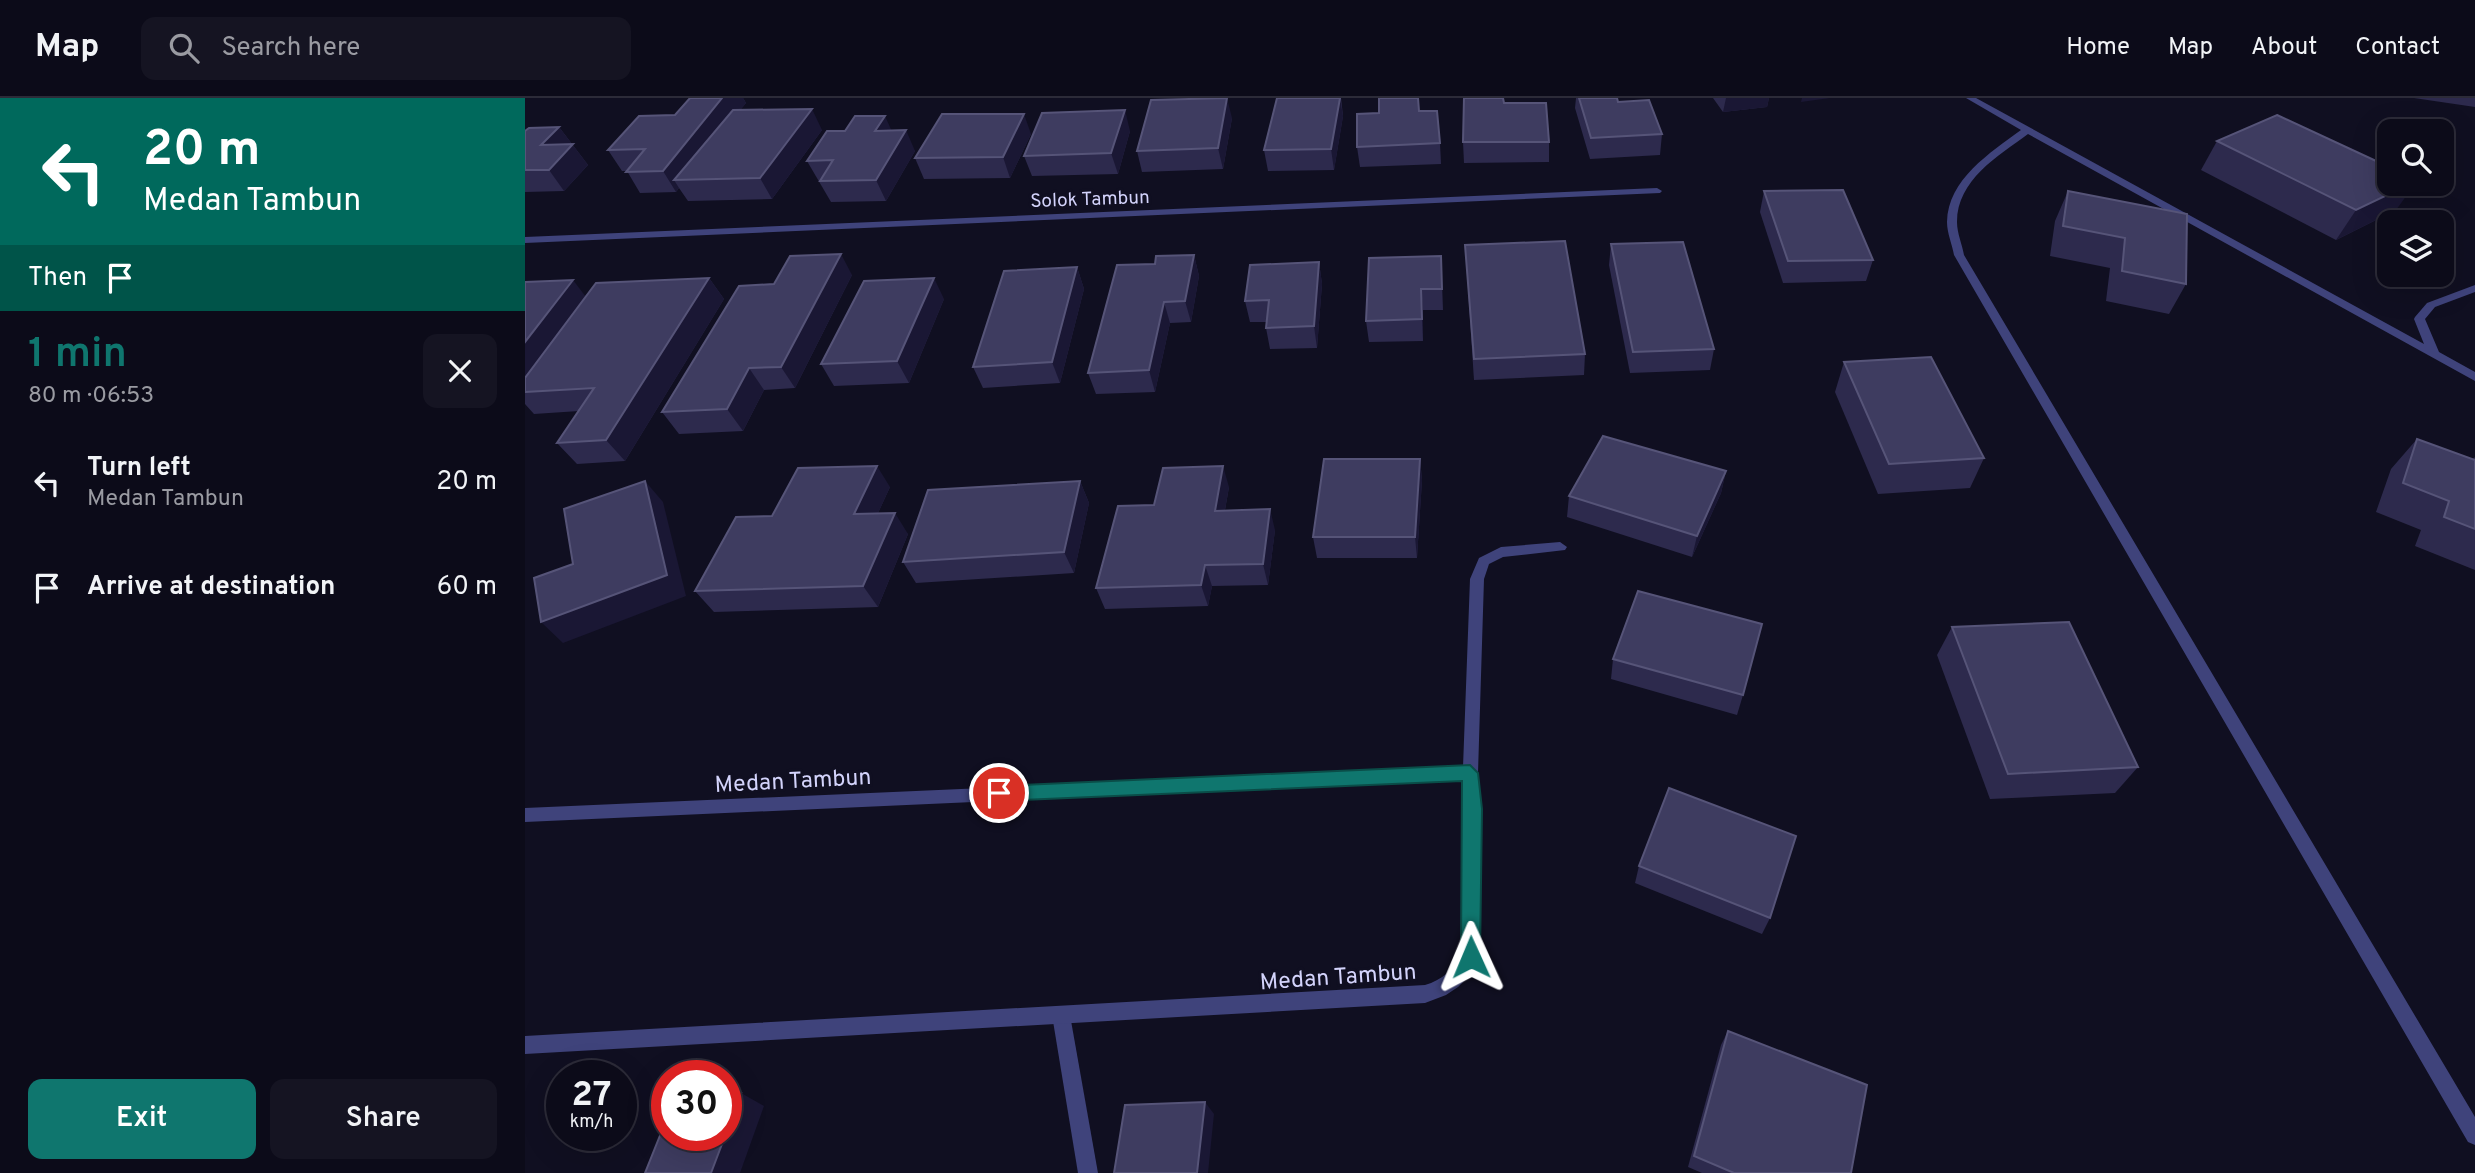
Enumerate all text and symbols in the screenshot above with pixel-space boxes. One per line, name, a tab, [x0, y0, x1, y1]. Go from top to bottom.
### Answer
search box	[141, 17, 631, 80]
text: Map	[35, 27, 99, 69]
icon: search	[165, 29, 203, 67]
text: Search here	[221, 32, 360, 65]
text: Home	[2066, 33, 2130, 63]
text: Map	[2168, 33, 2213, 63]
text: About	[2251, 33, 2317, 63]
text: Contact	[2355, 33, 2440, 63]
map controls	[2377, 119, 2454, 287]
button: search	[2377, 119, 2454, 196]
text: 20 m	[143, 121, 260, 183]
icon: left	[28, 126, 119, 217]
text: Medan Tambun	[143, 182, 361, 222]
street label: Solok Tambun	[1030, 186, 1150, 214]
button: layers	[2377, 210, 2454, 287]
icon: arrive	[101, 259, 139, 297]
text: Then	[28, 262, 87, 295]
text: 1 min	[28, 329, 127, 382]
button: close	[423, 334, 497, 408]
text: 80 m · 06:53	[28, 382, 154, 411]
text: Turn left	[87, 452, 191, 485]
icon: left	[28, 464, 66, 502]
text: 20 m	[436, 466, 497, 499]
text: Medan Tambun	[87, 485, 244, 514]
icon: arrive	[28, 569, 66, 607]
text: Arrive at destination	[87, 571, 335, 604]
text: 60 m	[437, 571, 497, 604]
pin	[969, 763, 1029, 823]
street label: Medan Tambun	[714, 764, 872, 801]
icon: arrive	[980, 774, 1018, 812]
position arrow	[1434, 920, 1508, 994]
street label: Medan Tambun	[1259, 959, 1417, 998]
speed limit sign: 30	[651, 1060, 742, 1151]
text: 27	[572, 1074, 611, 1118]
button: Exit	[28, 1079, 256, 1159]
button: Share	[270, 1079, 497, 1159]
text: km/h	[570, 1111, 613, 1134]

